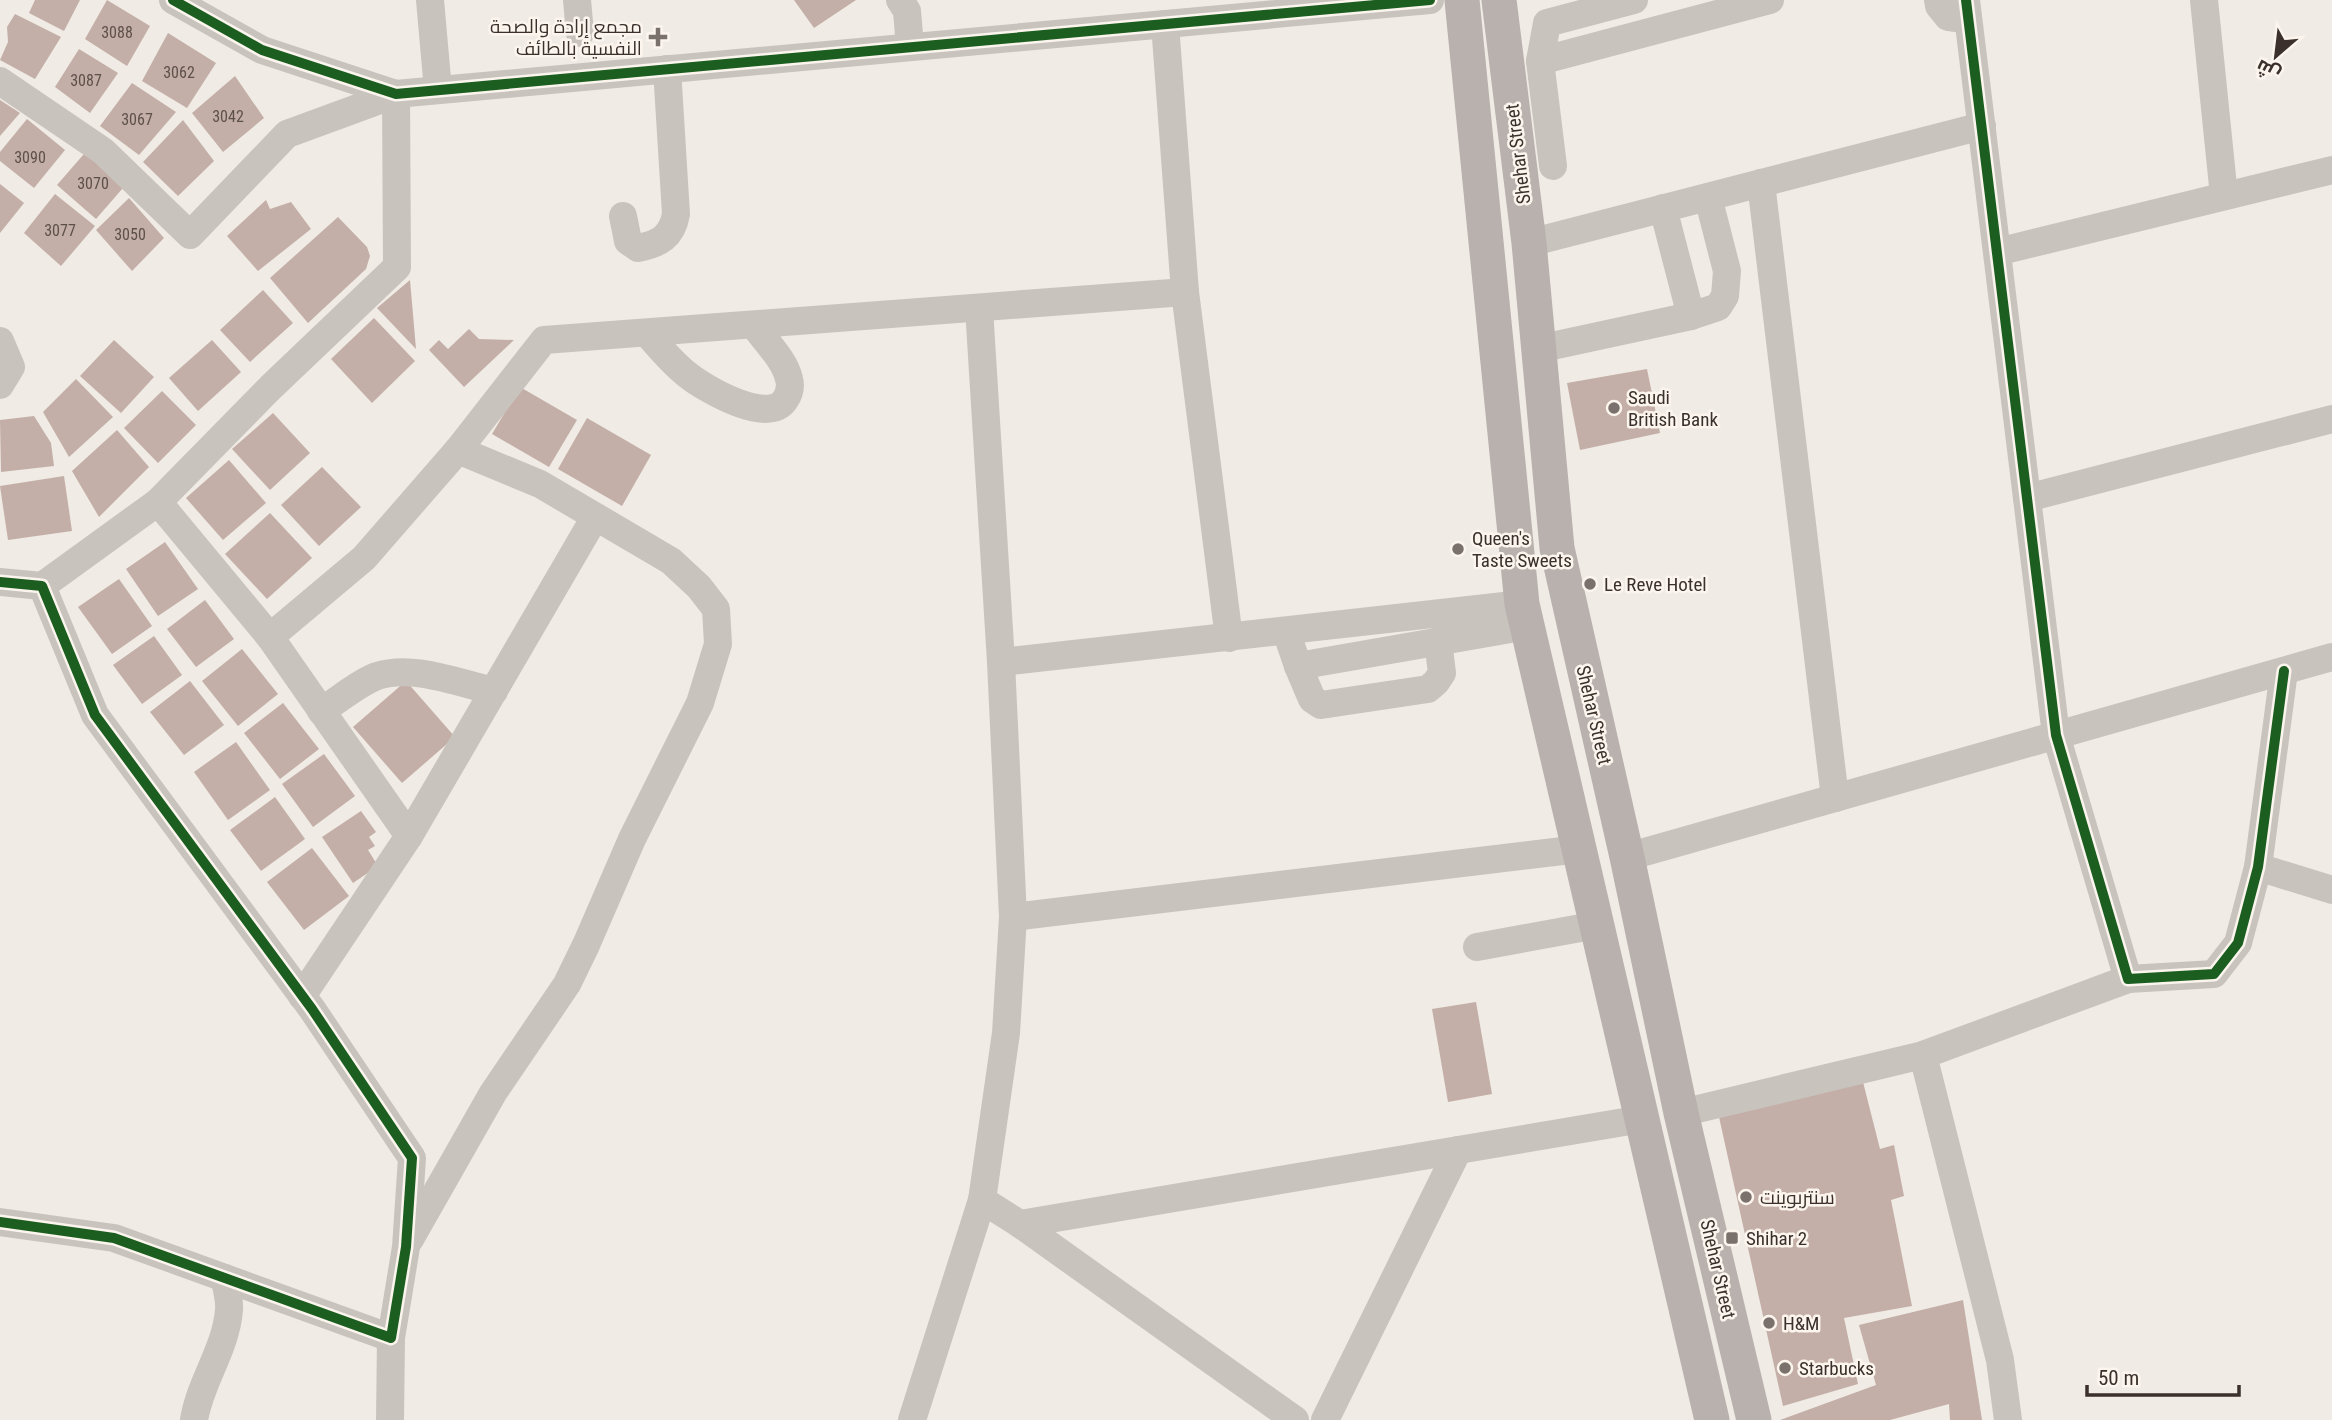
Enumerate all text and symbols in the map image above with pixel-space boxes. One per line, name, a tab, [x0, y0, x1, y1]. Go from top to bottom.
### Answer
place label: مجمع إرادة والصحة النفسية بالطائف	[490, 15, 642, 60]
north arrow	[2241, 21, 2311, 91]
house number: 3088	[101, 23, 133, 42]
marker: مجمع إرادة والصحة النفسية بالطائف	[648, 27, 668, 47]
text: ش	[2252, 55, 2284, 86]
house number: 3062	[163, 63, 195, 82]
house number: 3087	[70, 71, 102, 90]
street label: Shehar Street	[1500, 103, 1536, 205]
house number: 3042	[212, 107, 244, 126]
house number: 3067	[121, 110, 153, 129]
house number: 3090	[14, 148, 46, 167]
house number: 3070	[77, 174, 109, 193]
house number: 3077	[44, 221, 76, 240]
house number: 3050	[114, 225, 146, 244]
place label: Saudi British Bank	[1628, 386, 1718, 431]
marker: Saudi British Bank	[1606, 400, 1622, 416]
place label: Queen's Taste Sweets	[1472, 527, 1572, 572]
marker: Queen's Taste Sweets	[1450, 541, 1466, 557]
place label: Le Reve Hotel	[1604, 573, 1707, 596]
marker: Le Reve Hotel	[1582, 576, 1598, 592]
street label: Shehar Street	[1571, 663, 1617, 767]
place label: سنتربوينت	[1760, 1186, 1835, 1209]
marker: سنتربوينت	[1738, 1189, 1754, 1205]
street label: Shehar Street	[1695, 1217, 1741, 1321]
place label: Shihar 2	[1746, 1227, 1807, 1250]
marker: Shihar 2	[1724, 1230, 1740, 1246]
place label: H&M	[1783, 1312, 1819, 1335]
marker: H&M	[1761, 1315, 1777, 1331]
scale bar	[2087, 1354, 2239, 1398]
place label: Starbucks	[1799, 1357, 1874, 1380]
marker: Starbucks	[1777, 1360, 1793, 1376]
text: 50 m	[2098, 1366, 2139, 1390]

